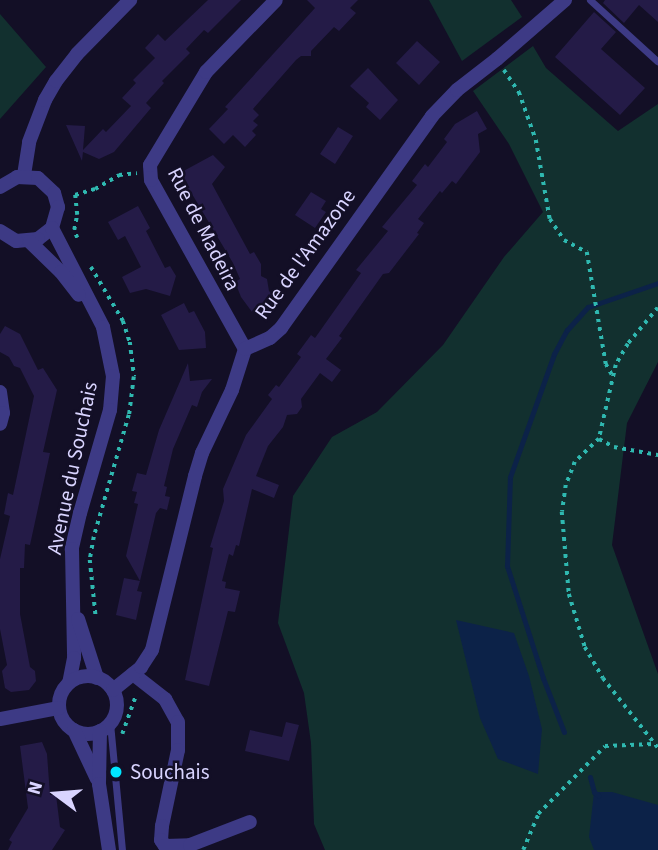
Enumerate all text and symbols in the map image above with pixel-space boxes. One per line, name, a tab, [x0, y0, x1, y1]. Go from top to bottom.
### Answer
street label: Rue de Madeira	[162, 163, 246, 295]
street label: Rue de l'Amazone	[249, 184, 361, 324]
street label: Avenue du Souchais	[41, 379, 103, 557]
north arrow	[21, 759, 91, 829]
place label: Souchais	[130, 759, 210, 785]
marker: Souchais	[108, 764, 124, 780]
text: N	[21, 778, 50, 798]

